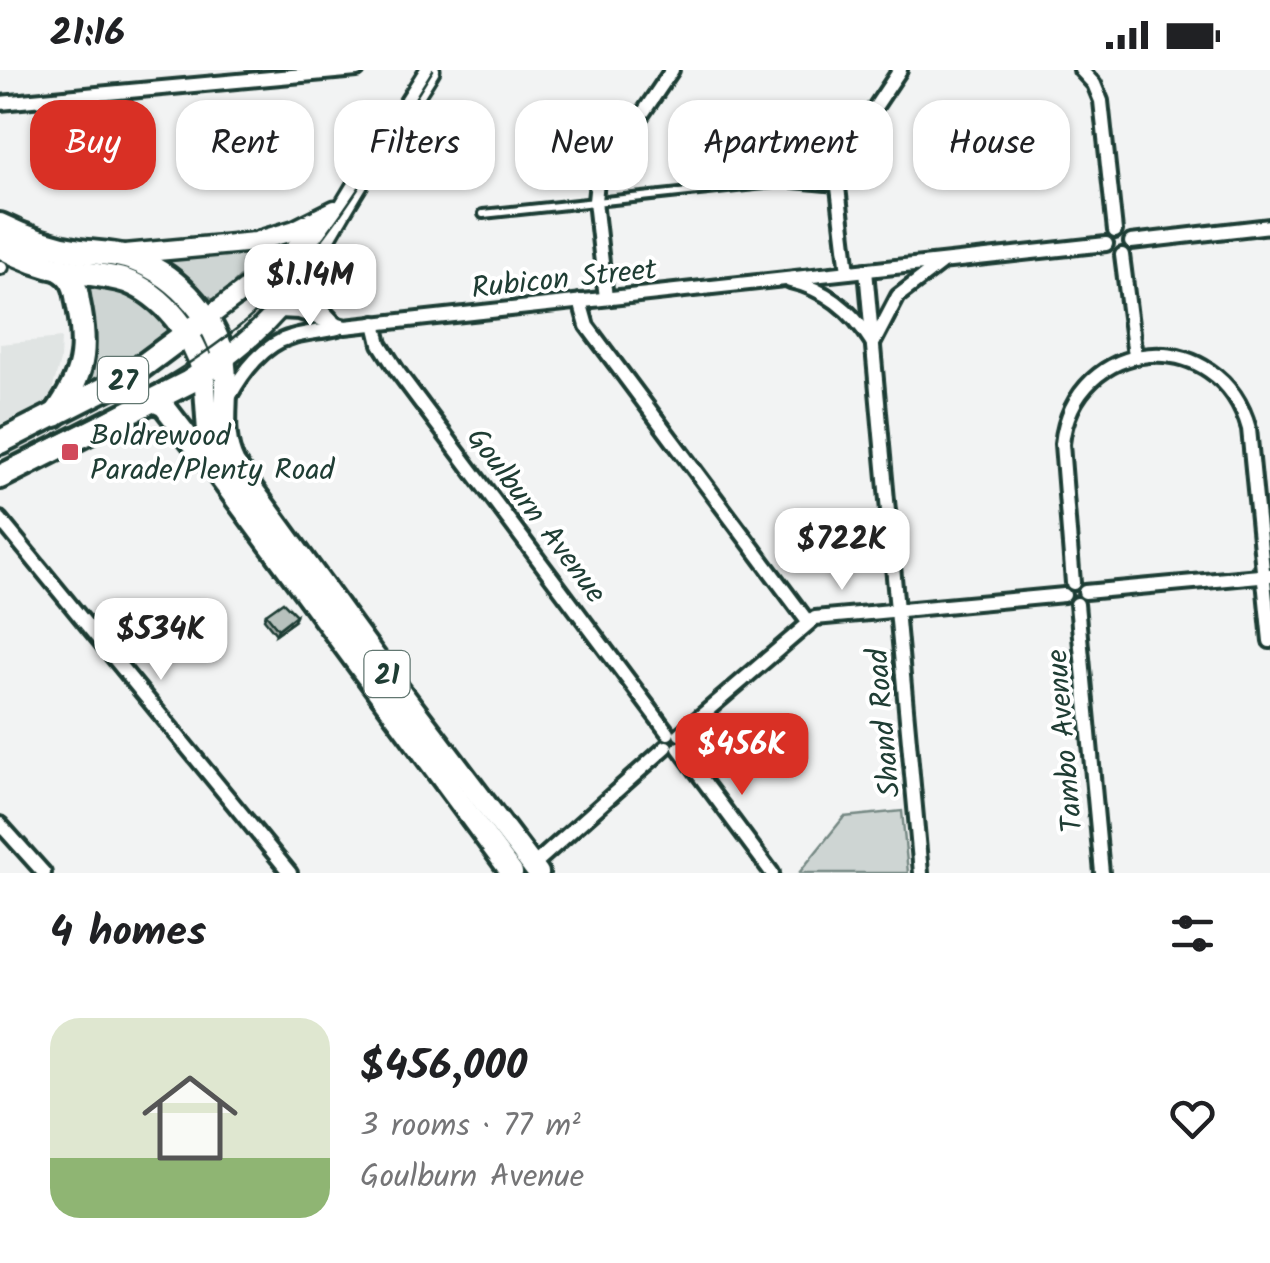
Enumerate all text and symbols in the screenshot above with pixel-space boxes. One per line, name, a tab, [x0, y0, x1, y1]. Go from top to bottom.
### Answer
text: 21:16	[50, 5, 125, 65]
chip: Buy	[30, 100, 156, 190]
chip: Rent	[176, 100, 314, 190]
chip: Filters	[334, 100, 495, 190]
chip: New	[515, 100, 648, 190]
chip: Apartment	[668, 100, 893, 190]
chip: House	[913, 100, 1070, 190]
pin: $1.14M	[229, 244, 391, 329]
street label: Rubicon Street	[469, 246, 660, 314]
text: $1.14M	[266, 251, 354, 302]
road number: 27	[98, 357, 148, 403]
place label: Boldrewood Parade/Plenty Road	[90, 413, 335, 495]
street label: Goulburn Avenue	[453, 418, 618, 615]
marker: Boldrewood Parade/Plenty Road	[59, 441, 81, 463]
pin: $722K	[772, 508, 912, 593]
text: $722K	[797, 515, 887, 566]
pin: $534K	[91, 598, 231, 683]
text: $534K	[116, 605, 206, 656]
street label: Shand Road	[854, 645, 915, 799]
street label: Tambo Avenue	[1034, 647, 1098, 834]
road number: 21	[364, 651, 410, 697]
pin: $456K	[672, 713, 812, 798]
text: $456K	[697, 720, 787, 771]
text: 4 homes	[50, 900, 206, 967]
icon: filters	[1165, 906, 1220, 961]
text: $456,000	[360, 1034, 527, 1101]
icon: home	[130, 1058, 250, 1178]
icon: heart	[1165, 1091, 1220, 1146]
text: 3 rooms · 77 m²	[360, 1101, 581, 1152]
text: Goulburn Avenue	[360, 1152, 584, 1203]

